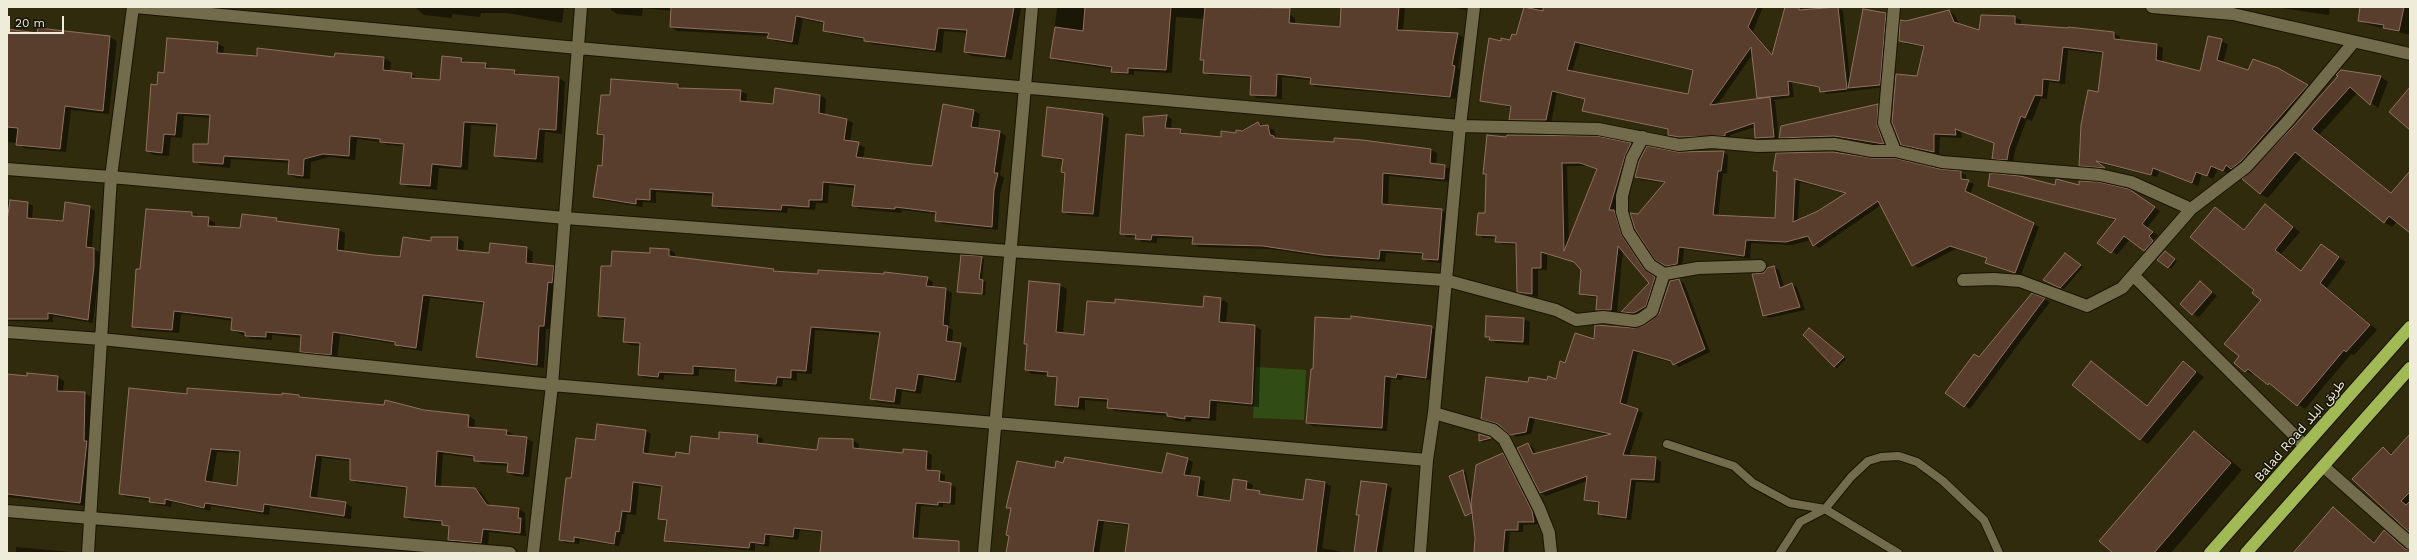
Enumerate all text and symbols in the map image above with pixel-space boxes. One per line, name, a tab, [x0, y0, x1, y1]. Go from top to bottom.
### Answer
scale bar	[10, 8, 66, 34]
text: 20 m	[15, 16, 45, 30]
street label: Balad Road طريق البلد	[2251, 377, 2349, 485]

